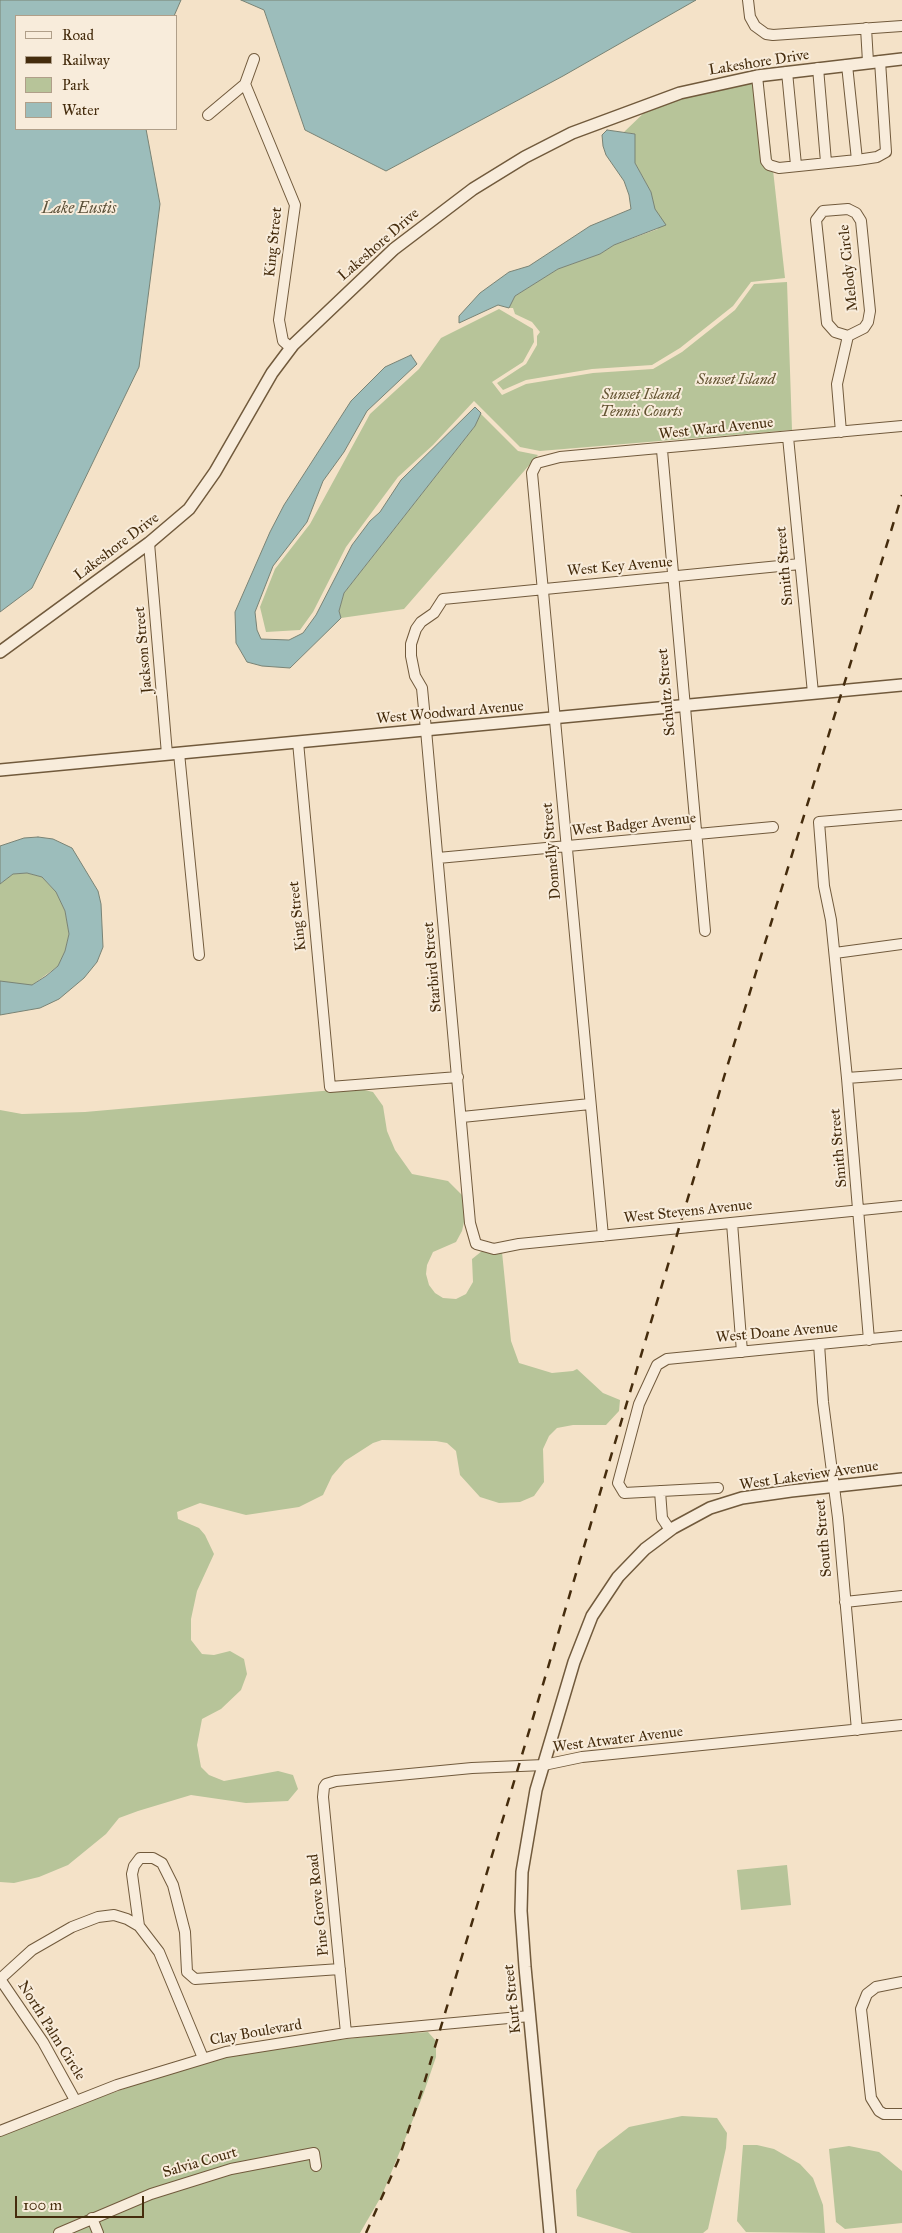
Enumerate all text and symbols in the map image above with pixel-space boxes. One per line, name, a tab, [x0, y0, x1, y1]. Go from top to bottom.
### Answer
legend	[15, 15, 178, 130]
text: Road	[62, 26, 94, 44]
street label: Lakeshore Drive	[707, 46, 811, 80]
text: Railway	[62, 51, 110, 69]
text: Park	[62, 76, 89, 94]
text: Water	[62, 101, 99, 119]
water label: Lake Eustis	[42, 199, 116, 219]
street label: Lakeshore Drive	[335, 205, 423, 285]
street label: King Street	[261, 206, 287, 278]
street label: Melody Circle	[835, 224, 863, 312]
park label: Sunset Island	[697, 371, 775, 389]
park label: Sunset Island Tennis Courts	[600, 386, 682, 421]
street label: West Ward Avenue	[658, 414, 774, 444]
street label: Lakeshore Drive	[71, 509, 163, 585]
street label: Smith Street	[773, 526, 797, 606]
street label: West Key Avenue	[567, 553, 673, 581]
street label: Jackson Street	[131, 606, 157, 694]
street label: Schultz Street	[654, 647, 680, 737]
street label: West Woodward Avenue	[376, 698, 524, 728]
street label: Donnelly Street	[539, 802, 565, 900]
street label: West Badger Avenue	[571, 810, 697, 840]
street label: King Street	[285, 880, 311, 952]
street label: Starbird Street	[420, 921, 446, 1013]
street label: Smith Street	[827, 1108, 851, 1188]
street label: West Stevens Avenue	[623, 1196, 753, 1228]
street label: West Doane Avenue	[715, 1319, 839, 1347]
street label: West Lakeview Avenue	[738, 1457, 880, 1495]
street label: South Street	[812, 1498, 836, 1578]
street label: West Atwater Avenue	[552, 1723, 684, 1757]
street label: Pine Grove Road	[305, 1853, 333, 1957]
street label: Kurt Street	[500, 1963, 526, 2035]
street label: North Palm Circle	[13, 1978, 89, 2084]
street label: Clay Boulevard	[209, 2016, 303, 2050]
street label: Salvia Court	[161, 2144, 239, 2182]
scale bar	[18, 2186, 146, 2218]
text: 100 m	[23, 2196, 62, 2214]

